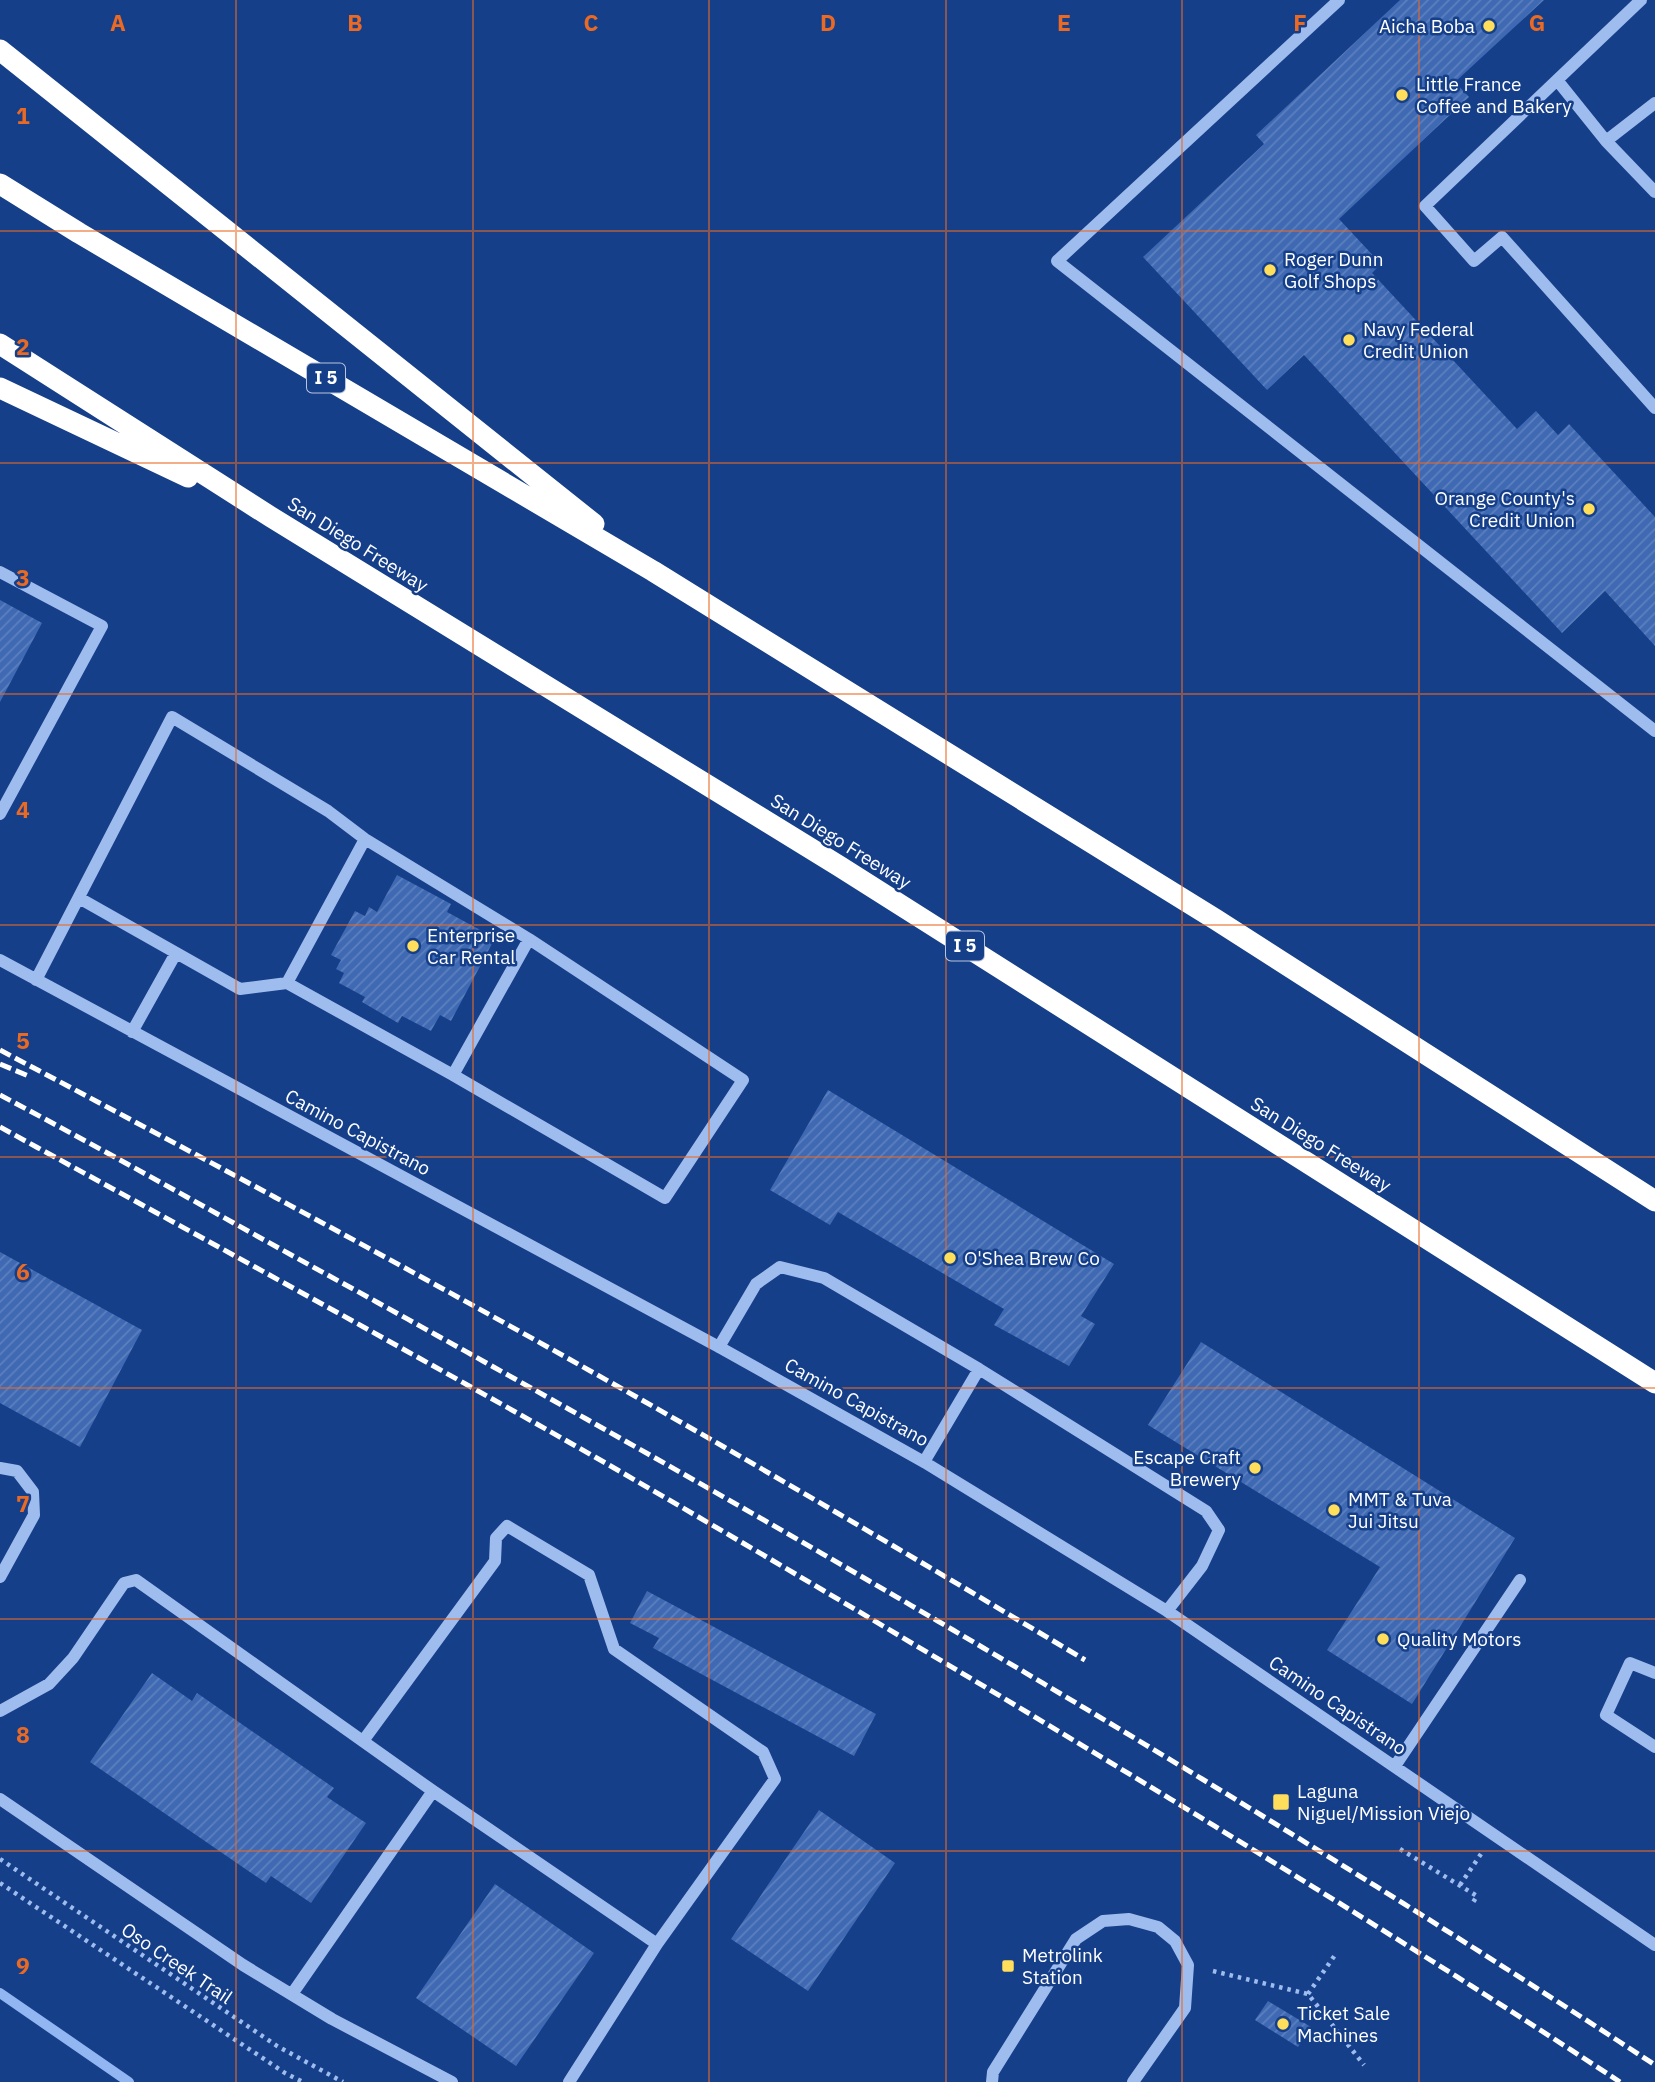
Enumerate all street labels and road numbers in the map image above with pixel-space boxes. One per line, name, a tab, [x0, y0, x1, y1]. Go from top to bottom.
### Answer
road number: I 5	[307, 364, 345, 392]
street label: San Diego Freeway	[283, 491, 433, 597]
street label: San Diego Freeway	[766, 788, 916, 894]
road number: I 5	[946, 931, 984, 960]
street label: Camino Capistrano	[281, 1084, 435, 1180]
street label: San Diego Freeway	[1246, 1091, 1396, 1197]
street label: Camino Capistrano	[781, 1352, 933, 1452]
street label: Camino Capistrano	[1264, 1650, 1412, 1760]
street label: Oso Creek Trail	[117, 1917, 237, 2009]

